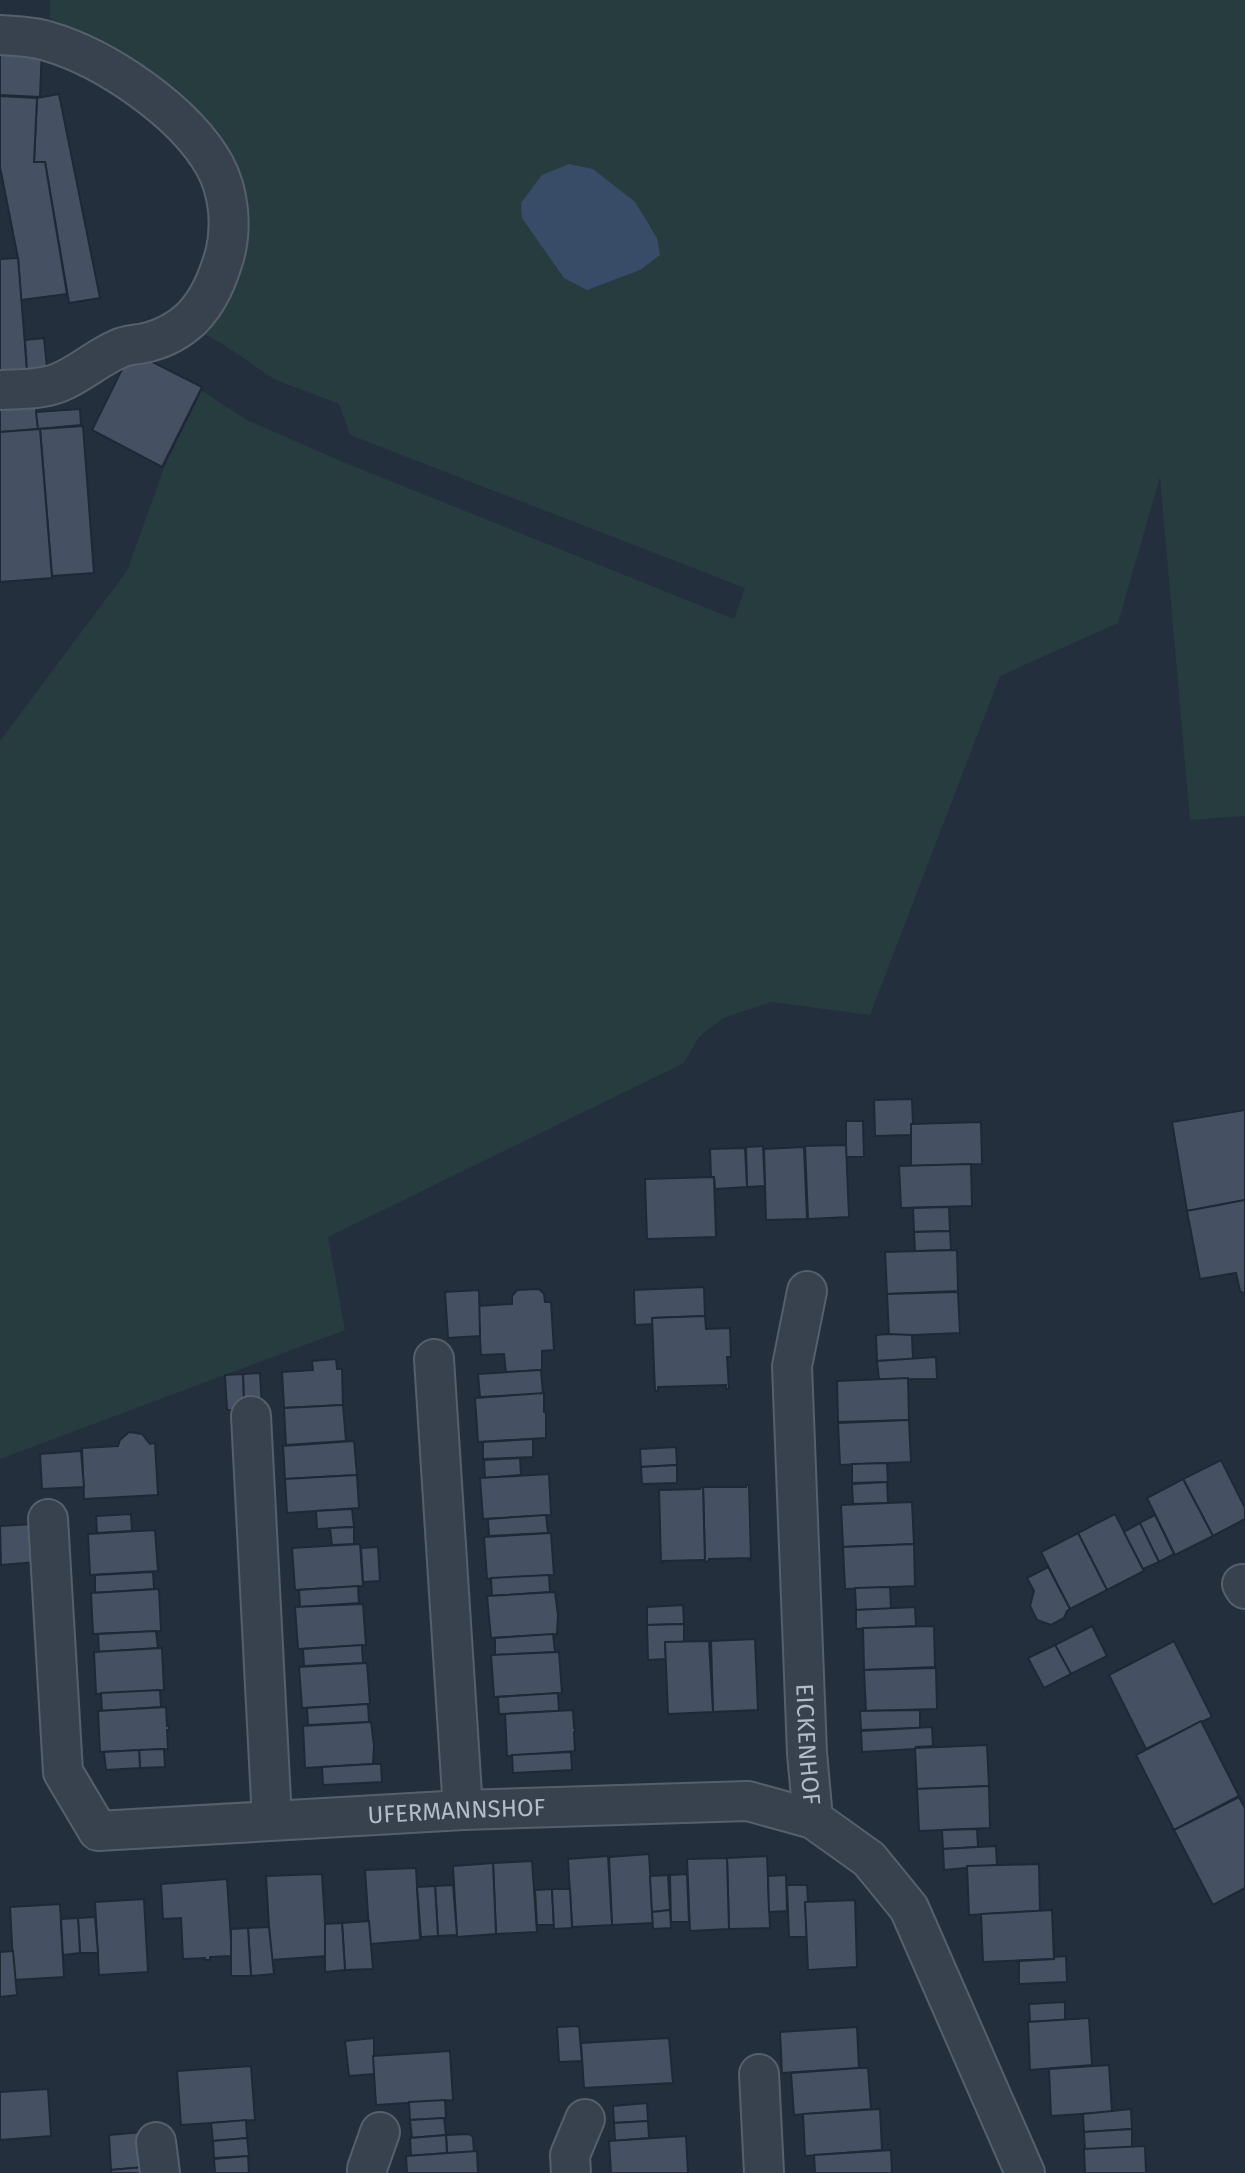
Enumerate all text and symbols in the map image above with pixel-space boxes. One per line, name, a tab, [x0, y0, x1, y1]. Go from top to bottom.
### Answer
street label: EICKENHOF	[790, 1683, 826, 1806]
street label: UFERMANNSHOF	[367, 1793, 546, 1829]

